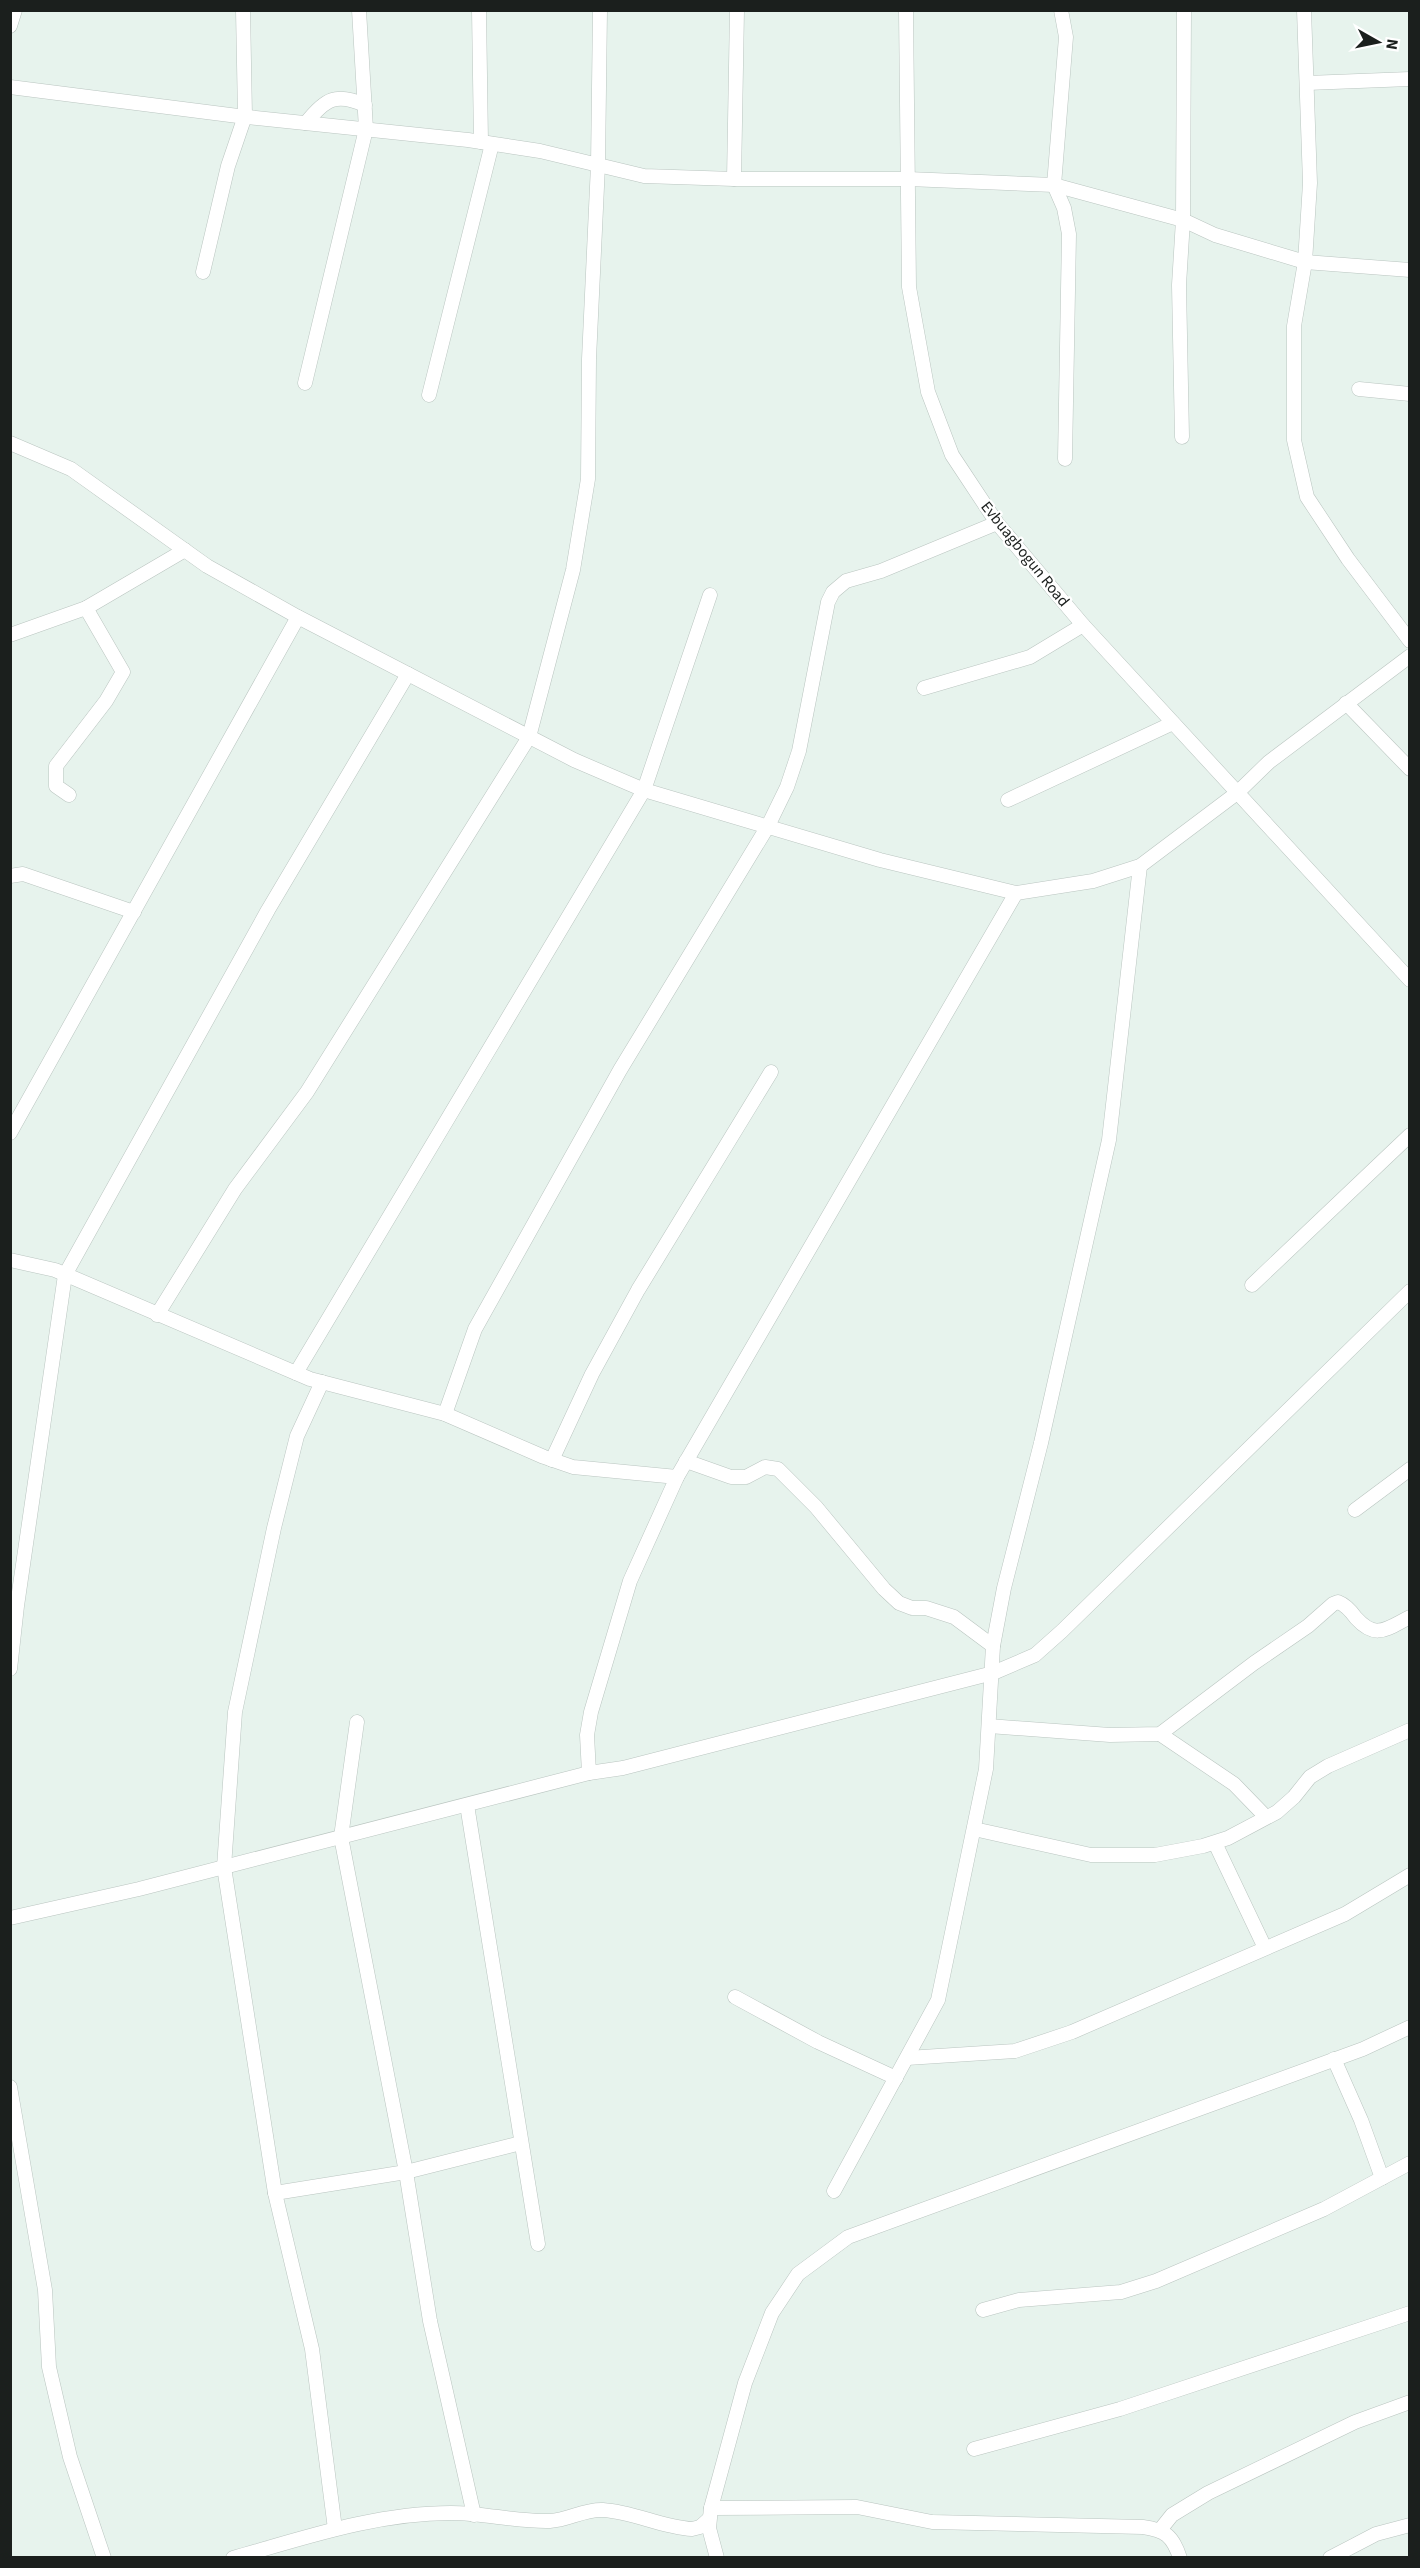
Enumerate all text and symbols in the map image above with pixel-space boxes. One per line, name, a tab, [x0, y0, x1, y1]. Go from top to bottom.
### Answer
north arrow	[1348, 12, 1408, 72]
text: N	[1380, 37, 1404, 51]
street label: Evbuagbogun Road	[976, 497, 1074, 611]

